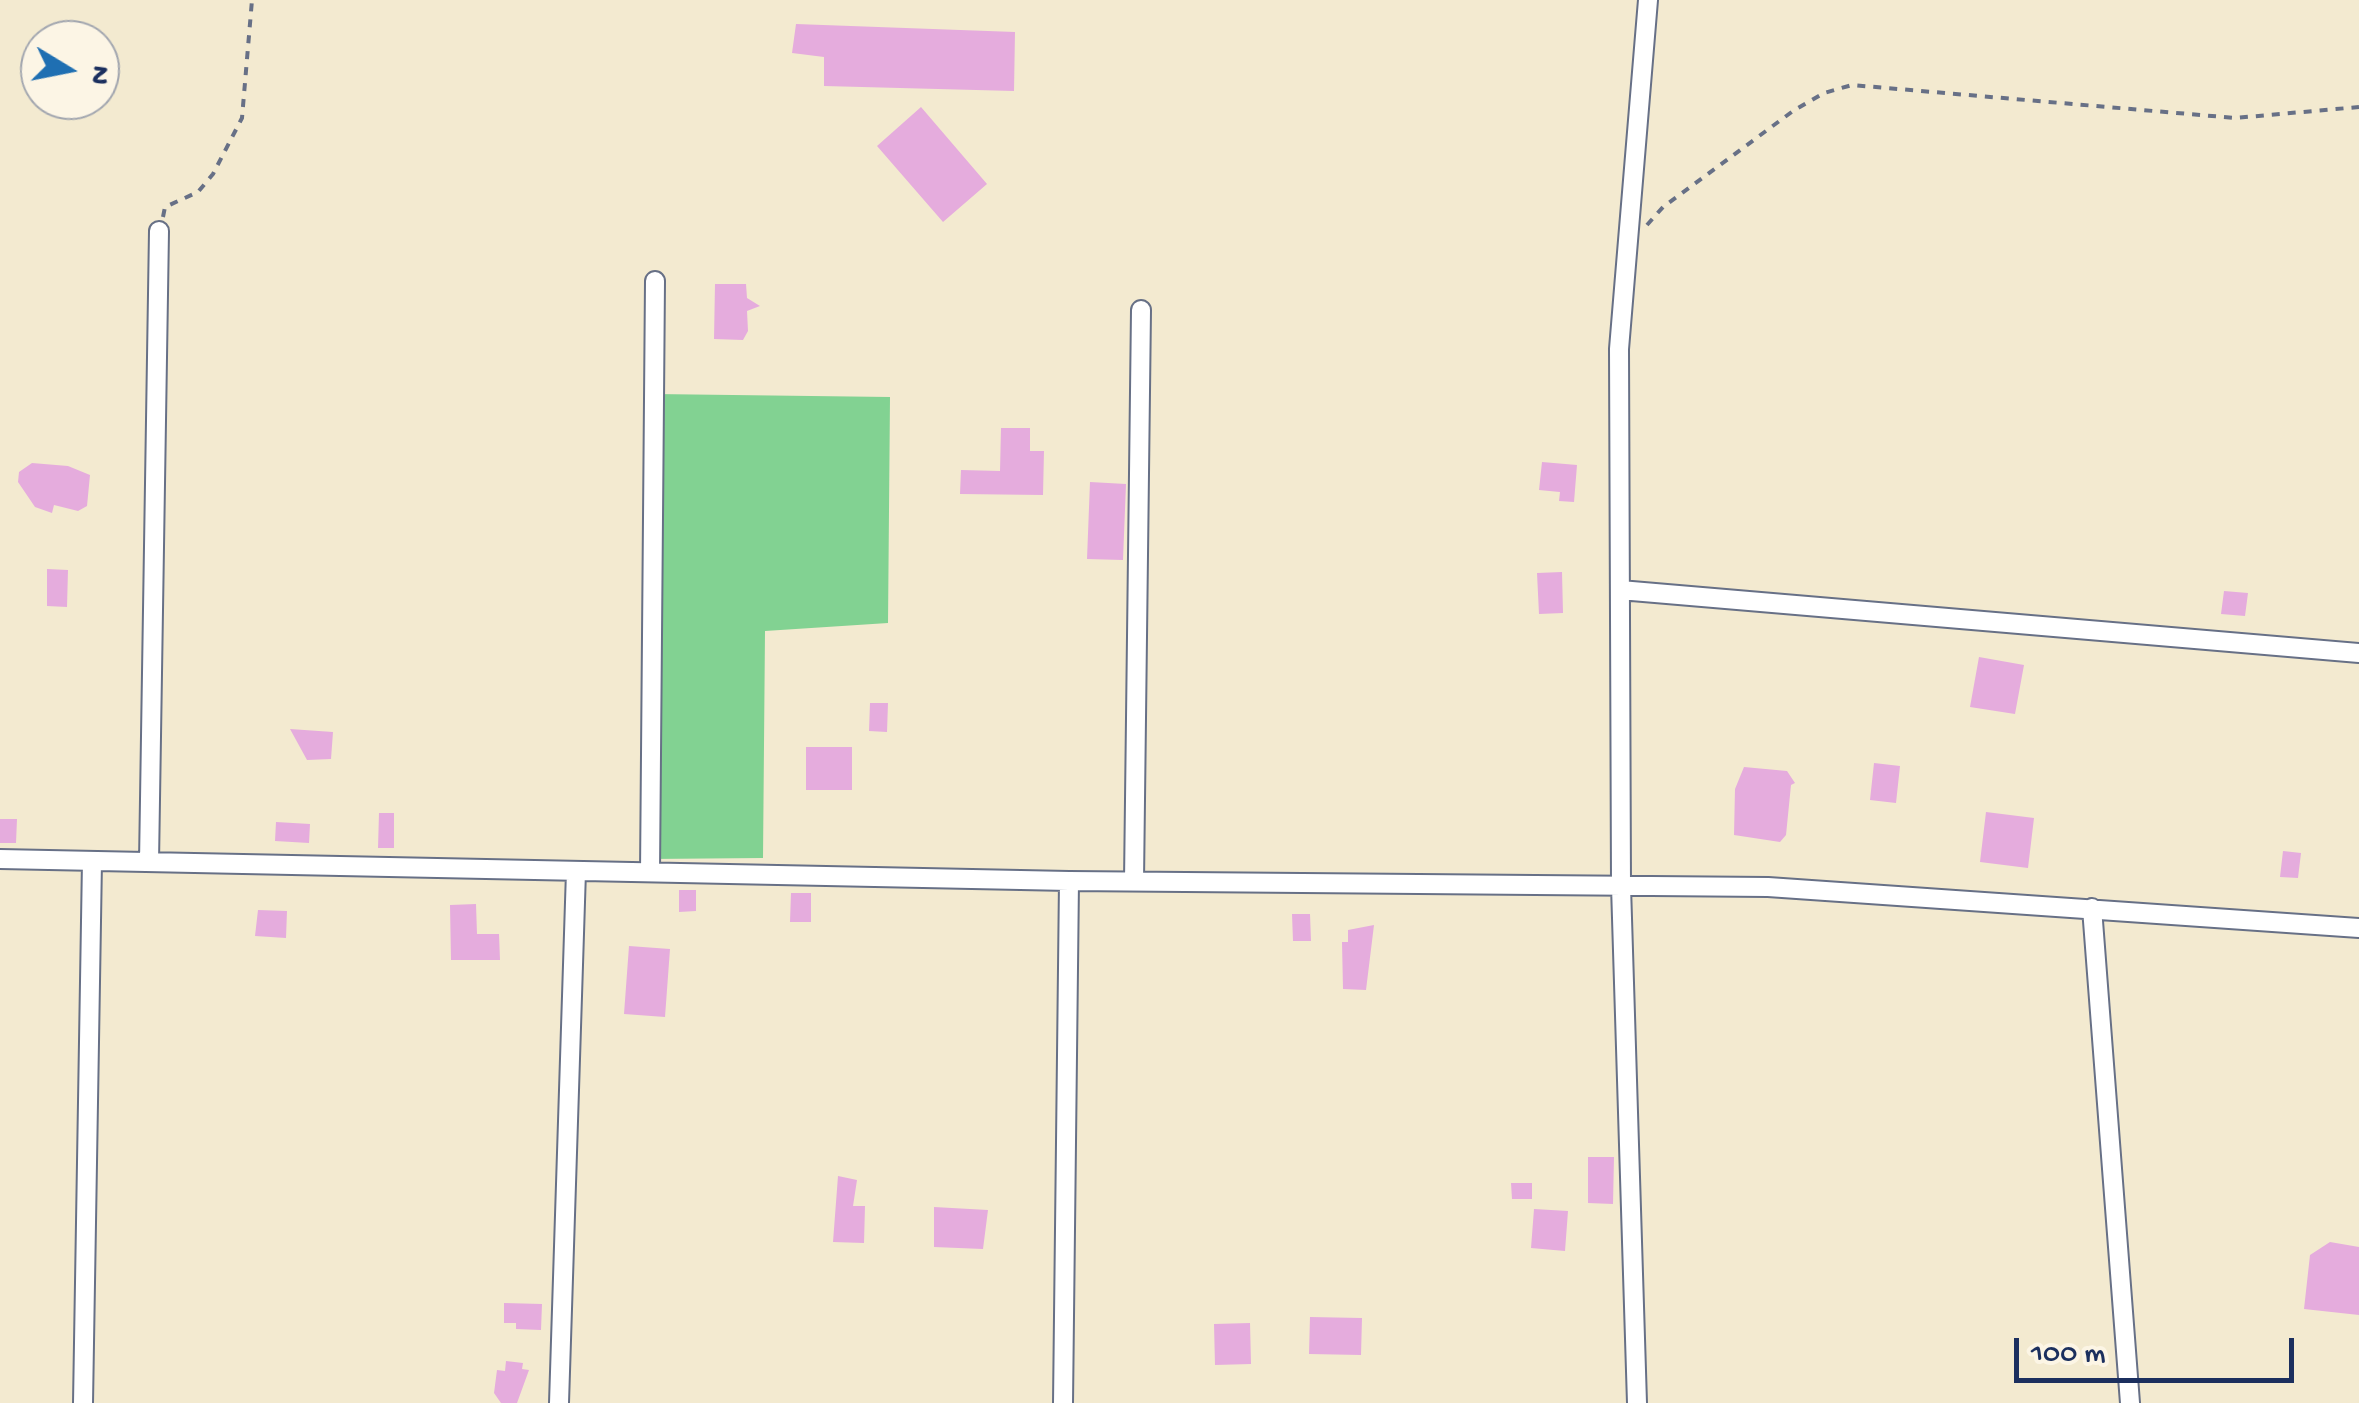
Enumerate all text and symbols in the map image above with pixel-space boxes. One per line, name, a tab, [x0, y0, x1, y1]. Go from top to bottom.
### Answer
north arrow	[20, 20, 120, 120]
text: N	[80, 63, 116, 87]
scale bar	[2019, 1318, 2299, 1380]
text: 100 m	[2031, 1338, 2106, 1373]

